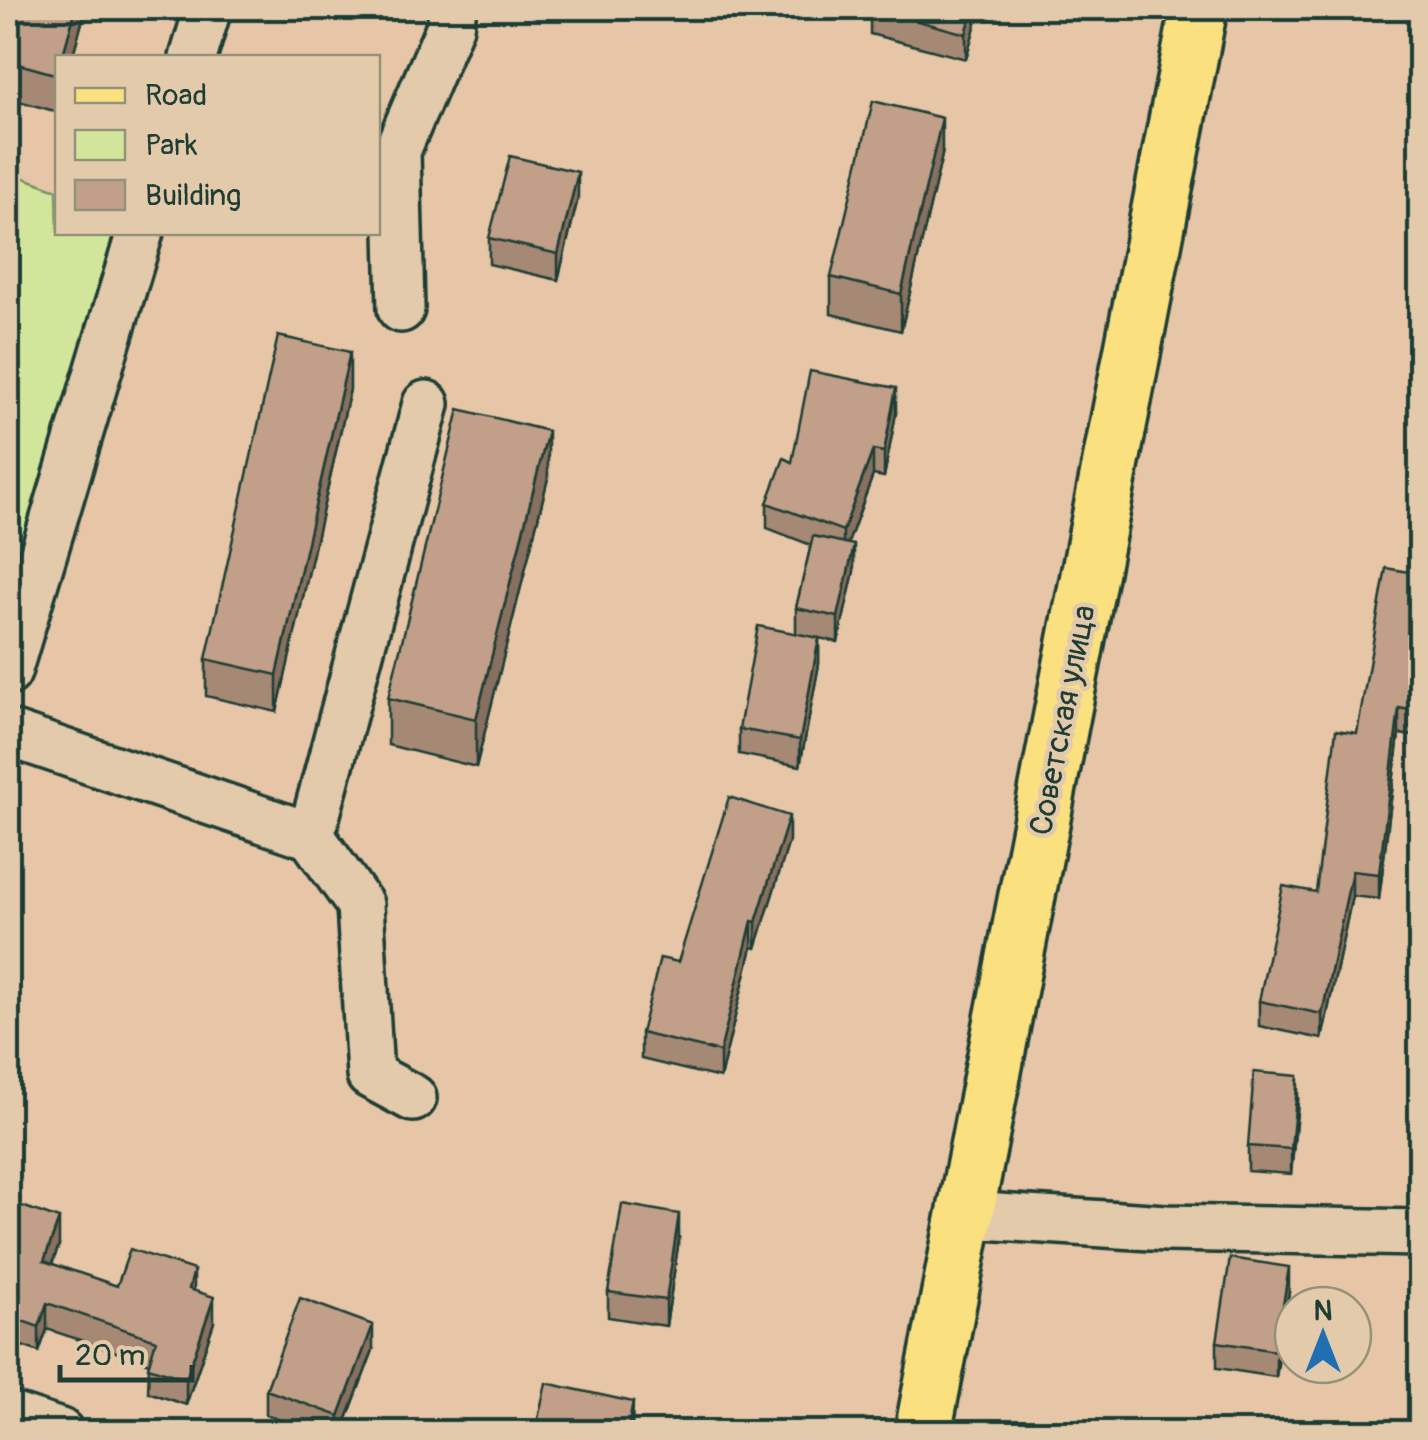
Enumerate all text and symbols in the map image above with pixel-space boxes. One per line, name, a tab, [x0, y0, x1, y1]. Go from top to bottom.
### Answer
legend	[55, 55, 380, 235]
text: Road	[145, 77, 207, 114]
text: Park	[145, 127, 198, 164]
text: Building	[145, 177, 241, 214]
street label: Советская улица	[1021, 602, 1105, 839]
north arrow	[1273, 1285, 1373, 1385]
text: N	[1314, 1294, 1332, 1329]
scale bar	[60, 1320, 192, 1382]
text: 20 m	[75, 1337, 145, 1374]

